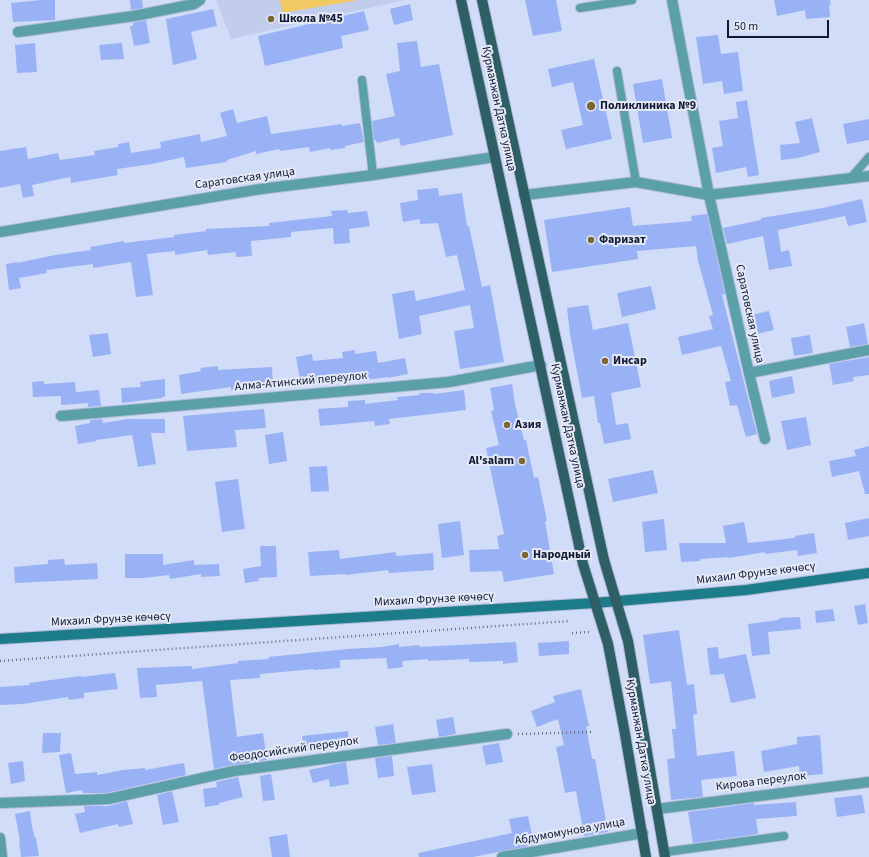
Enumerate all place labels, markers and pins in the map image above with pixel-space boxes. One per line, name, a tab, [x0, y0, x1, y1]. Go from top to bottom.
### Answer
place label: Школа №45	[279, 12, 343, 26]
marker: Школа №45	[266, 14, 276, 24]
place label: Поликлиника №9	[600, 99, 696, 113]
marker: Поликлиника №9	[585, 100, 597, 112]
place label: Фаризат	[599, 233, 646, 247]
marker: Фаризат	[586, 235, 596, 245]
place label: Инсар	[613, 354, 647, 368]
marker: Инсар	[600, 356, 610, 366]
place label: Азия	[515, 418, 541, 432]
marker: Азия	[502, 420, 512, 430]
place label: Al'salam	[469, 454, 514, 468]
marker: Al'salam	[517, 456, 527, 466]
place label: Народный	[533, 548, 591, 562]
marker: Народный	[520, 550, 530, 560]

